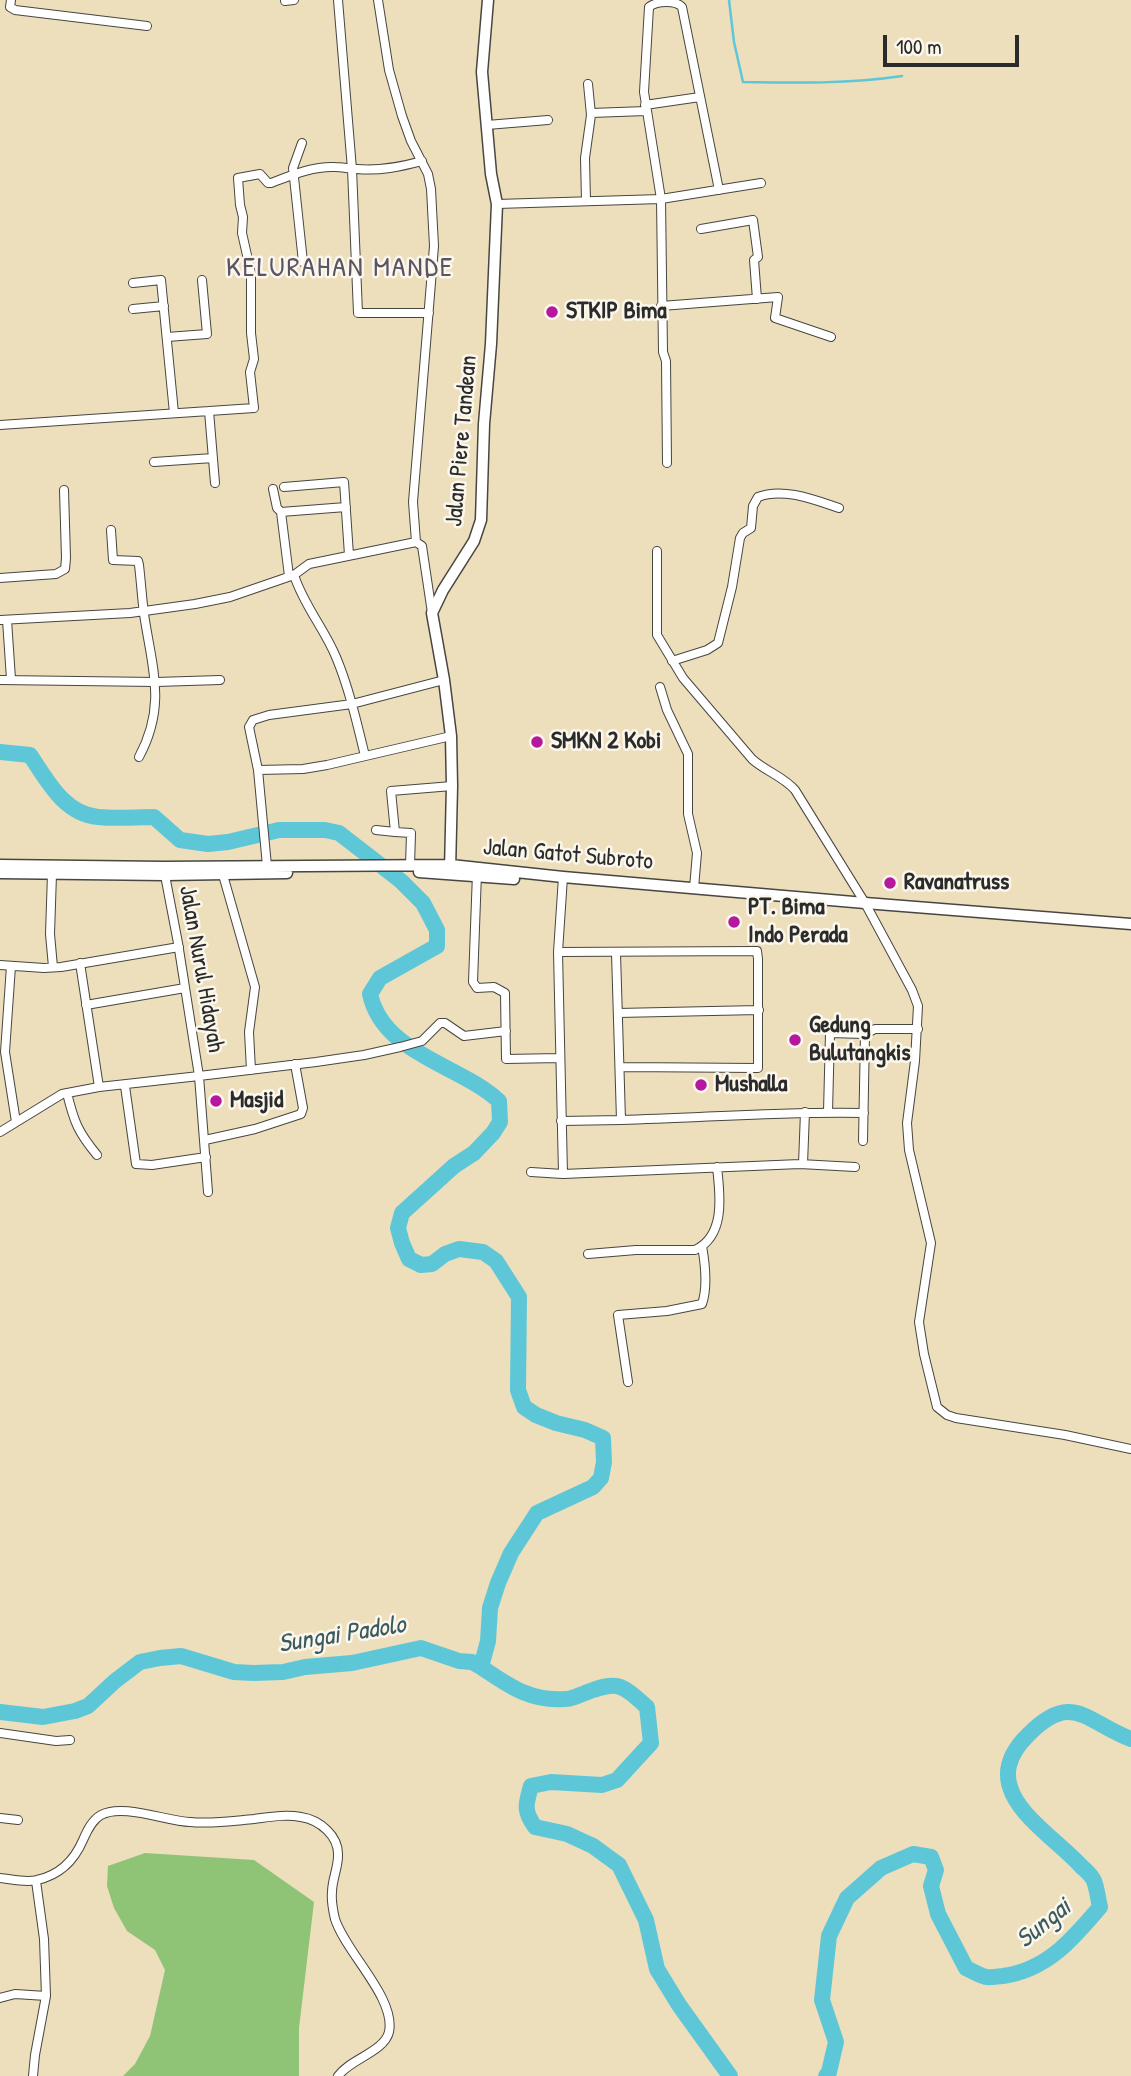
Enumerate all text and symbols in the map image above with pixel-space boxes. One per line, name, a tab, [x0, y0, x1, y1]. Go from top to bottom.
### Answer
scale bar	[886, 21, 1023, 65]
text: 100 m	[896, 32, 942, 61]
district label: KELURAHAN MANDE	[228, 252, 452, 286]
place label: STKIP Bima	[566, 298, 667, 326]
marker: STKIP Bima	[544, 304, 560, 320]
street label: Jalan Piere Tandean	[440, 354, 484, 528]
place label: SMKN 2 Kobi	[551, 728, 661, 756]
marker: SMKN 2 Kobi	[529, 734, 545, 750]
street label: Jalan Gatot Subroto	[482, 833, 654, 877]
place label: Ravanatruss	[904, 869, 1009, 897]
marker: Ravanatruss	[882, 875, 898, 891]
street label: Jalan Nurul Hidayah	[172, 883, 230, 1055]
place label: PT. Bima Indo Perada	[748, 894, 848, 950]
marker: PT. Bima Indo Perada	[726, 914, 742, 930]
place label: Gedung Bulutangkis	[809, 1012, 911, 1068]
marker: Gedung Bulutangkis	[787, 1032, 803, 1048]
place label: Mushalla	[715, 1071, 787, 1099]
marker: Mushalla	[693, 1077, 709, 1093]
place label: Masjid	[230, 1087, 283, 1115]
marker: Masjid	[208, 1093, 224, 1109]
water label: Sungai Padolo	[276, 1610, 408, 1660]
water label: Sungai	[1010, 1892, 1078, 1956]

